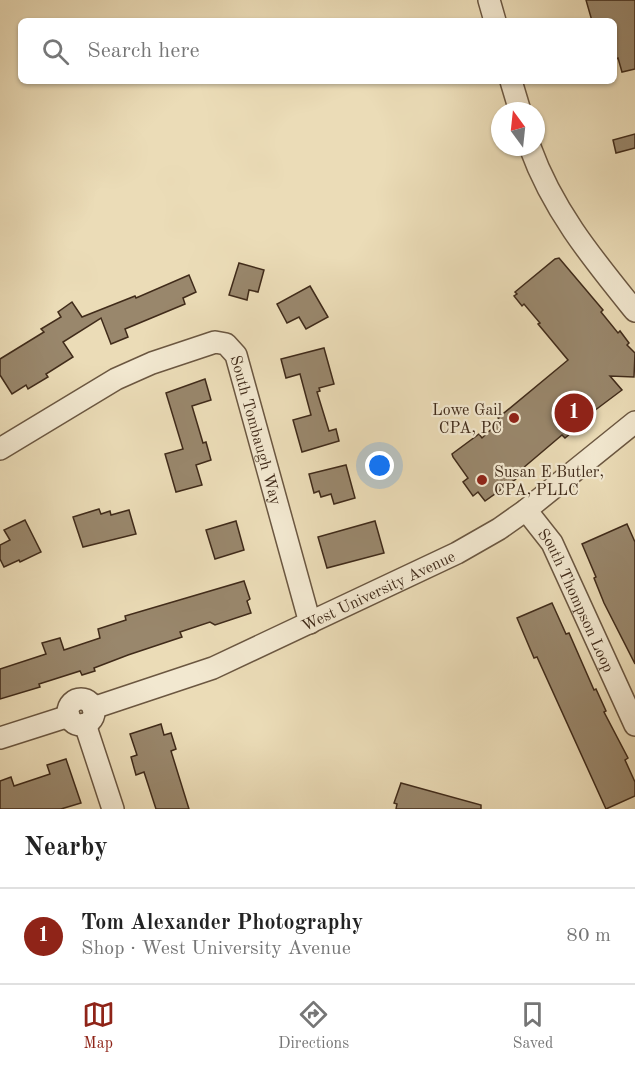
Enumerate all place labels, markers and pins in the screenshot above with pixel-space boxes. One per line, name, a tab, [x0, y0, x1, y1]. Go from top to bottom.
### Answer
pin: 1	[554, 390, 594, 436]
place label: Lowe Gail CPA, PC	[432, 403, 502, 437]
marker: Lowe Gail CPA, PC	[507, 411, 521, 425]
place label: Susan E Butler, CPA, PLLC	[494, 465, 604, 499]
marker: Susan E Butler, CPA, PLLC	[475, 473, 489, 487]

